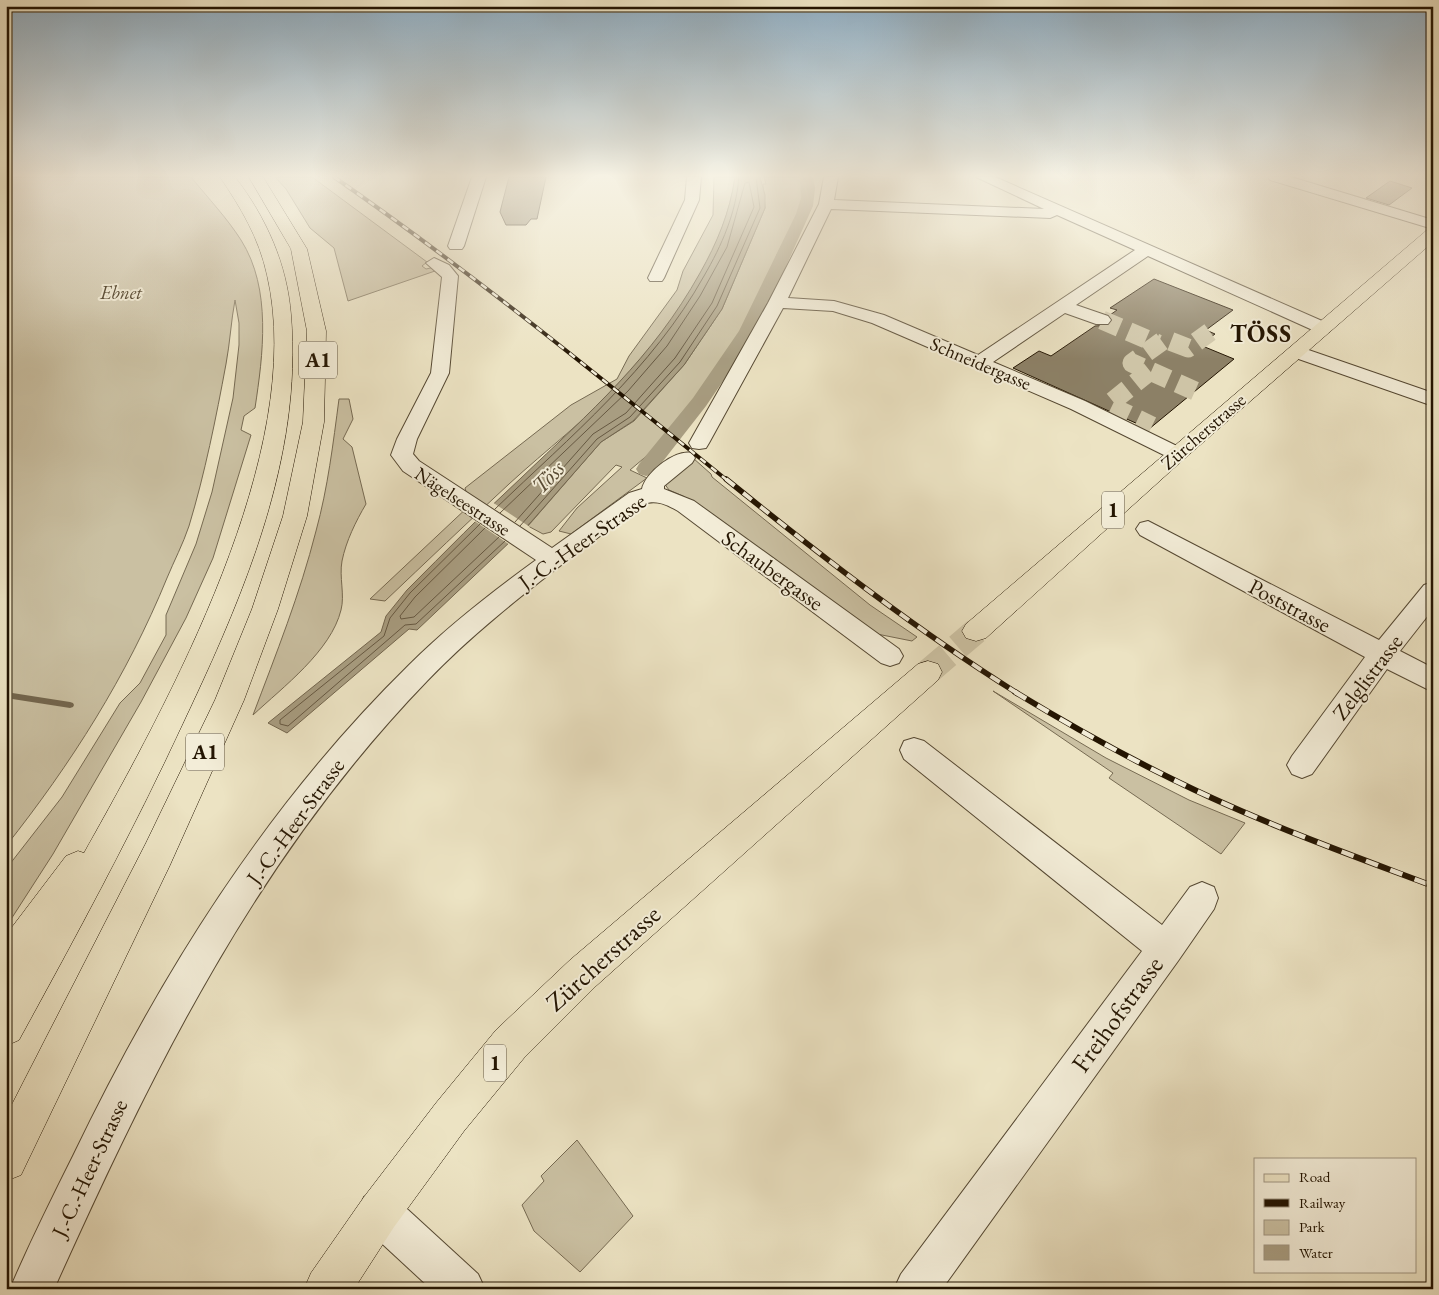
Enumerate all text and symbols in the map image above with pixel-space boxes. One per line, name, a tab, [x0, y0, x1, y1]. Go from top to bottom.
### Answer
park label: Ebnet	[99, 280, 143, 305]
district label: TÖSS	[1230, 318, 1292, 349]
street label: Schneidergasse	[927, 331, 1035, 396]
road number: A1	[299, 342, 337, 378]
street label: Zürcherstrasse	[1156, 388, 1251, 475]
water label: Töss	[524, 453, 571, 500]
street label: Nägelseestrasse	[410, 461, 515, 542]
street label: J.-C.-Heer-Strasse	[511, 486, 652, 597]
road number: 1	[1102, 492, 1124, 528]
street label: Schaubergasse	[716, 524, 830, 617]
street label: Poststrasse	[1244, 572, 1336, 639]
street label: Zelglistrasse	[1326, 628, 1409, 726]
road number: A1	[186, 734, 224, 770]
street label: J.-C.-Heer-Strasse	[239, 752, 351, 892]
street label: Zürcherstrasse	[538, 897, 668, 1019]
street label: Freihofstrasse	[1063, 949, 1171, 1079]
road number: 1	[484, 1044, 506, 1082]
street label: J.-C.-Heer-Strasse	[44, 1094, 134, 1244]
legend	[1254, 1158, 1416, 1272]
text: Road	[1299, 1167, 1331, 1186]
text: Railway	[1299, 1193, 1346, 1212]
text: Park	[1299, 1217, 1326, 1236]
text: Water	[1299, 1243, 1333, 1262]

